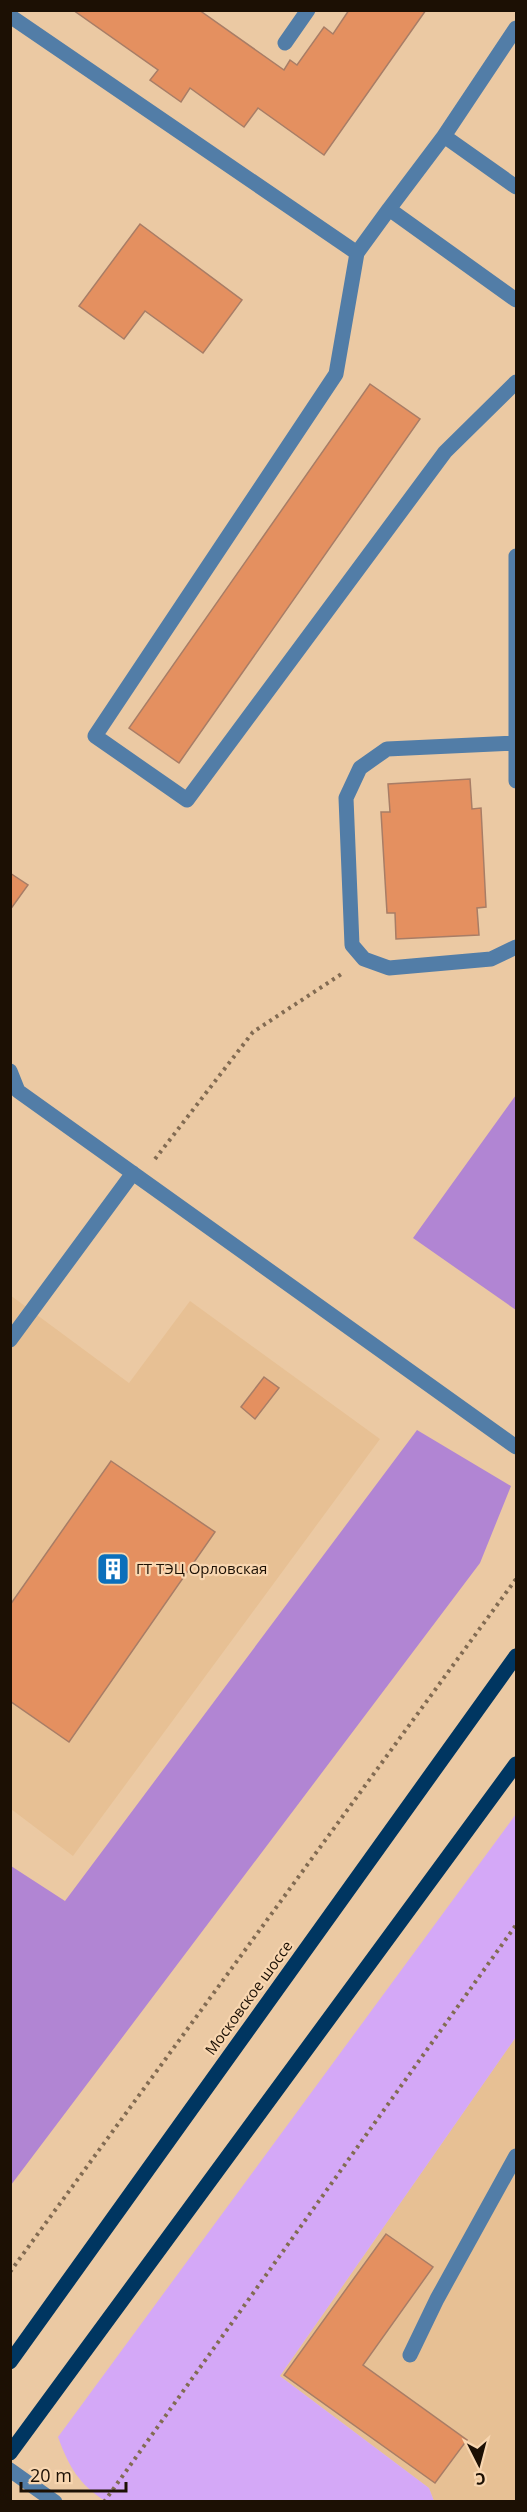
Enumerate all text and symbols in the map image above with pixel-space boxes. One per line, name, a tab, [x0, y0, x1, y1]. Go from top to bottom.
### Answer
building icon: ГТ ТЭЦ Орловская	[95, 1551, 131, 1587]
place label: ГТ ТЭЦ Орловская	[136, 1558, 267, 1578]
street label: Московское шоссе	[200, 1936, 296, 2059]
north arrow	[449, 2434, 509, 2494]
scale bar	[21, 2455, 126, 2493]
text: 20 m	[30, 2463, 72, 2487]
text: С	[474, 2467, 487, 2490]

